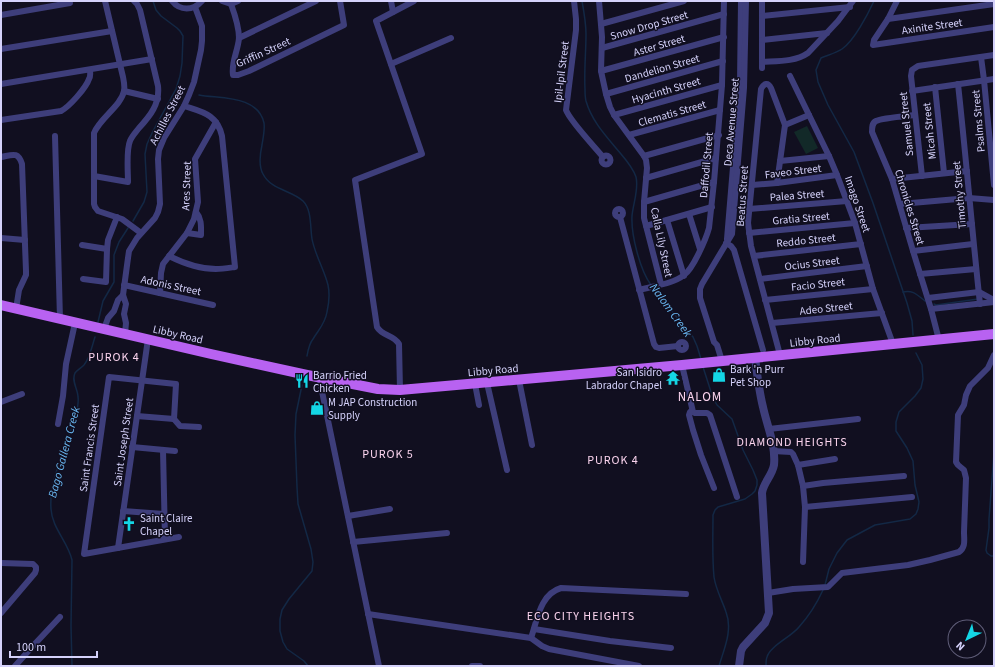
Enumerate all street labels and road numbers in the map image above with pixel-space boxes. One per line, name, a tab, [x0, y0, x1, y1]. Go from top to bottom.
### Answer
street label: Snow Drop Street	[609, 7, 690, 44]
street label: Axinite Street	[901, 15, 964, 38]
street label: Aster Street	[631, 31, 687, 60]
street label: Griffin Street	[234, 34, 293, 71]
street label: Ipil-Ipil Street	[550, 40, 573, 104]
street label: Dandelion Street	[623, 51, 702, 86]
street label: Hyacinth Street	[630, 73, 703, 107]
street label: Deca Avenue Street	[720, 77, 743, 167]
street label: Achilles Street	[146, 83, 189, 148]
street label: Psalms Street	[968, 89, 989, 153]
street label: Samuel Street	[896, 91, 917, 157]
street label: Clematis Street	[636, 97, 708, 130]
street label: Micah Street	[919, 102, 940, 160]
street label: Daffodil Street	[696, 131, 717, 199]
street label: Timothy Street	[949, 160, 970, 230]
street label: Ares Street	[178, 161, 195, 211]
street label: Faveo Street	[764, 161, 822, 182]
street label: Beatus Street	[733, 165, 752, 227]
street label: Chronicles Street	[891, 168, 928, 247]
street label: Imago Street	[841, 174, 874, 235]
street label: Palea Street	[769, 186, 825, 205]
street label: Calla Lily Street	[647, 206, 676, 279]
street label: Gratia Street	[772, 208, 831, 228]
street label: Reddo Street	[776, 230, 837, 251]
street label: Ocius Street	[784, 253, 841, 274]
street label: Adonis Street	[139, 272, 203, 299]
street label: Facio Street	[790, 274, 846, 295]
street label: Adeo Street	[799, 298, 854, 319]
street label: Libby Road	[151, 321, 204, 348]
street label: Libby Road	[789, 330, 841, 351]
street label: Libby Road	[467, 361, 519, 380]
street label: Saint Joseph Street	[110, 397, 137, 487]
street label: Saint Francis Street	[76, 403, 103, 493]

